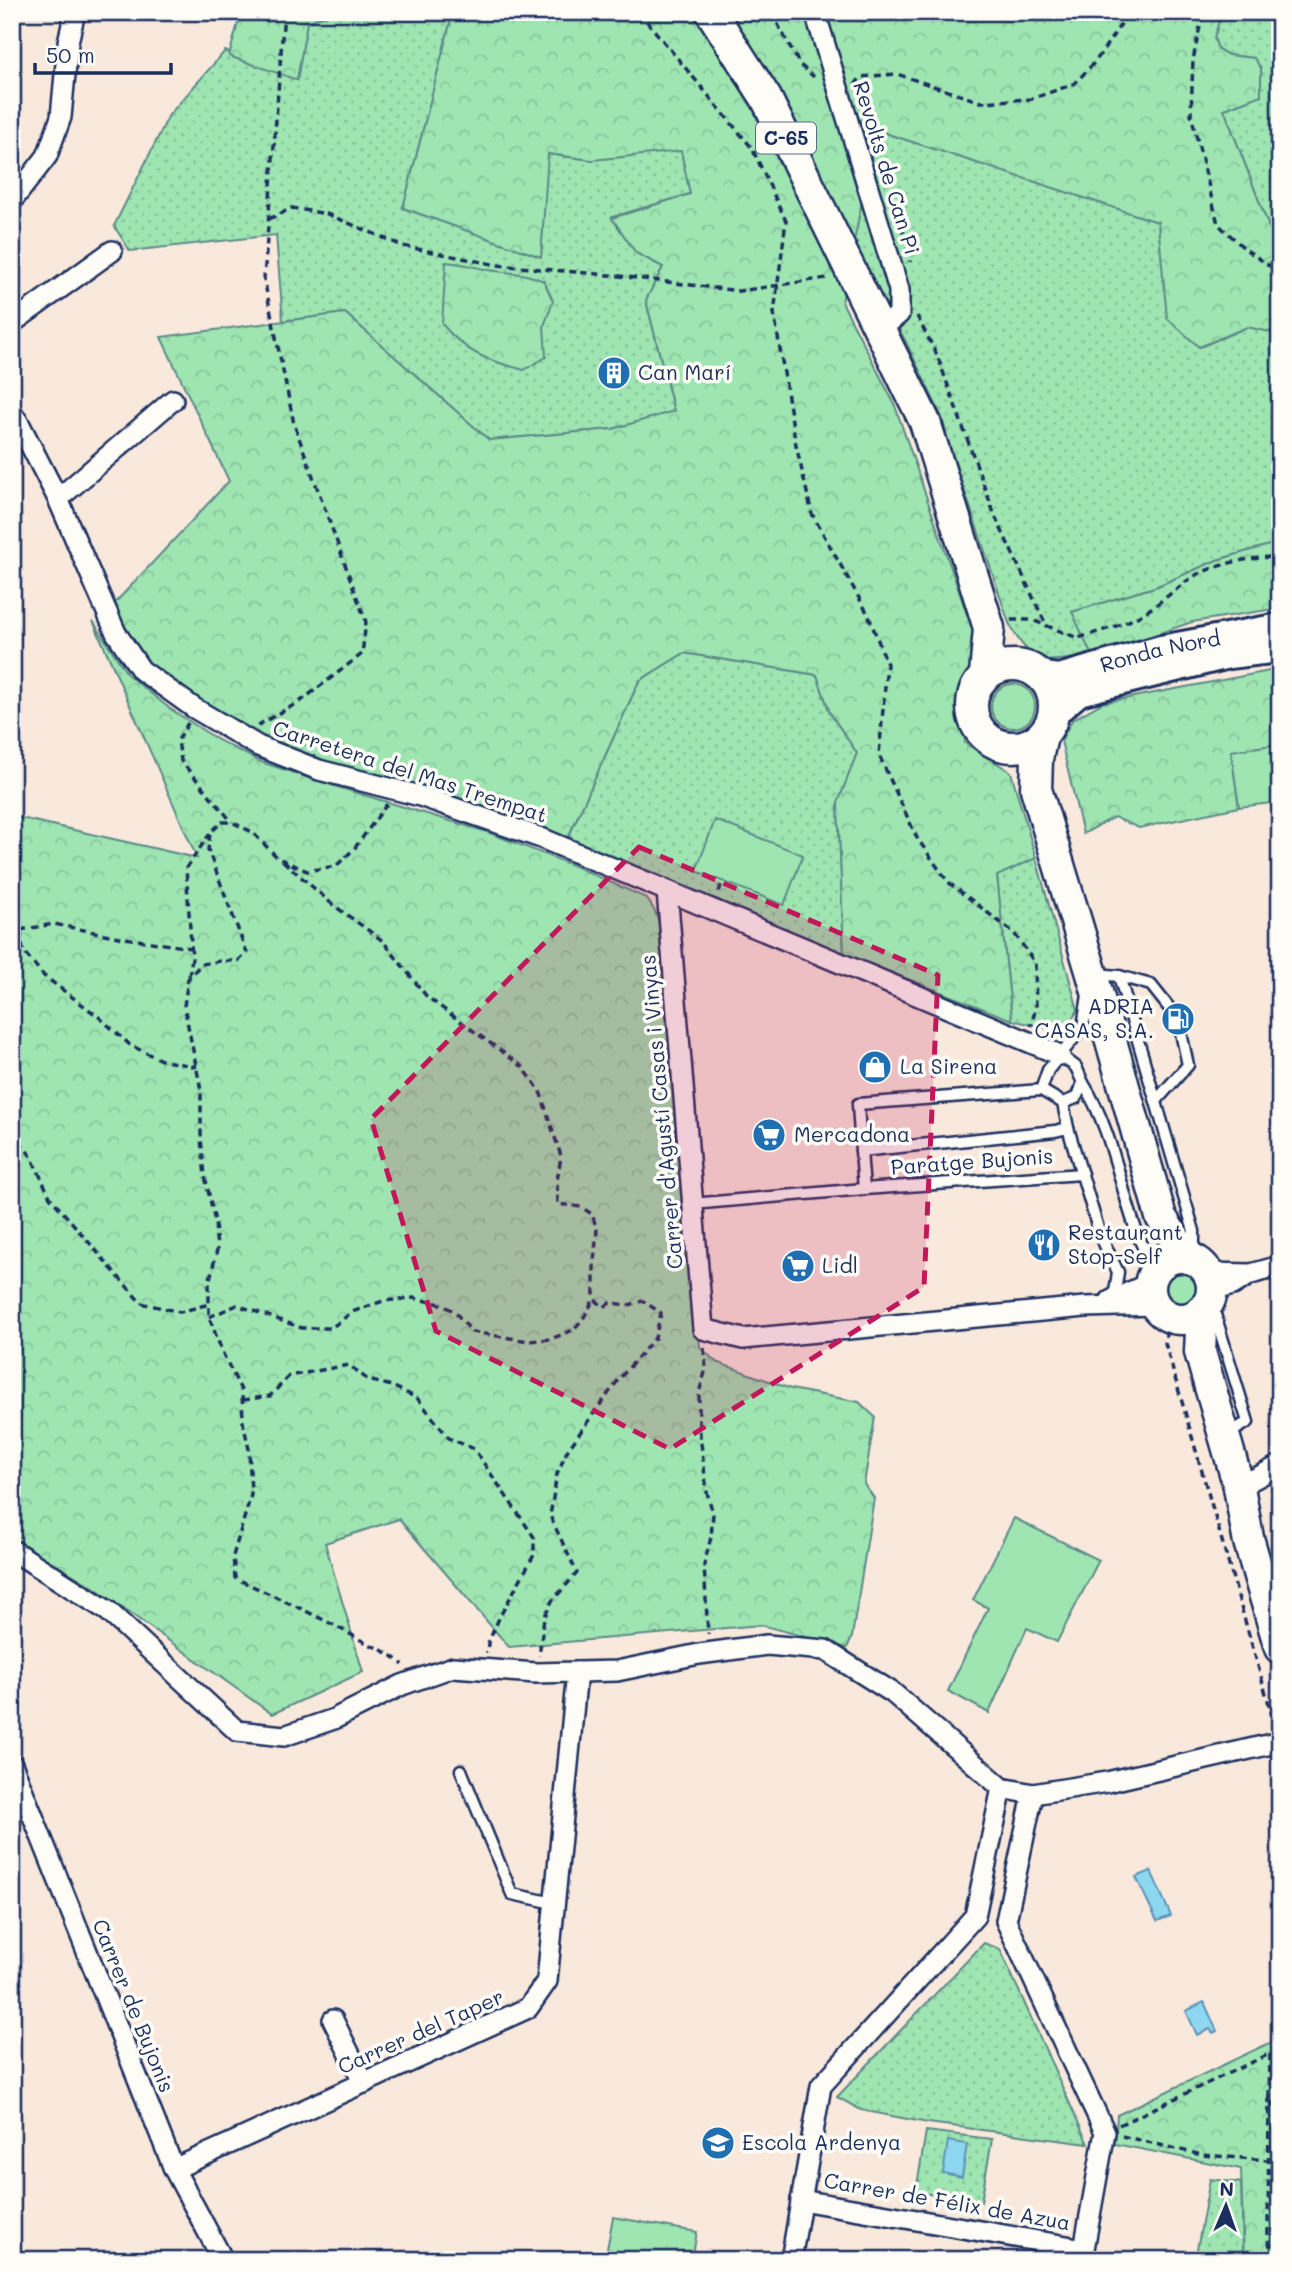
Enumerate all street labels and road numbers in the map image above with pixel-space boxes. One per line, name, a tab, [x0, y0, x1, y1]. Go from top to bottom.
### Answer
street label: Revolts de Can Pi	[848, 77, 927, 258]
road number: C-65	[756, 122, 816, 154]
street label: Ronda Nord	[1097, 623, 1222, 678]
street label: Carretera del Mas Trempat	[270, 713, 551, 828]
street label: Carrer d'Agustí Casas i Vinyas	[633, 954, 688, 1271]
street label: Paratge Bujonis	[890, 1141, 1054, 1180]
street label: Carrer de Bujonis	[87, 1915, 182, 2096]
street label: Carrer del Taper	[333, 1982, 508, 2079]
street label: Carrer de Félix de Azua	[822, 2166, 1073, 2236]

